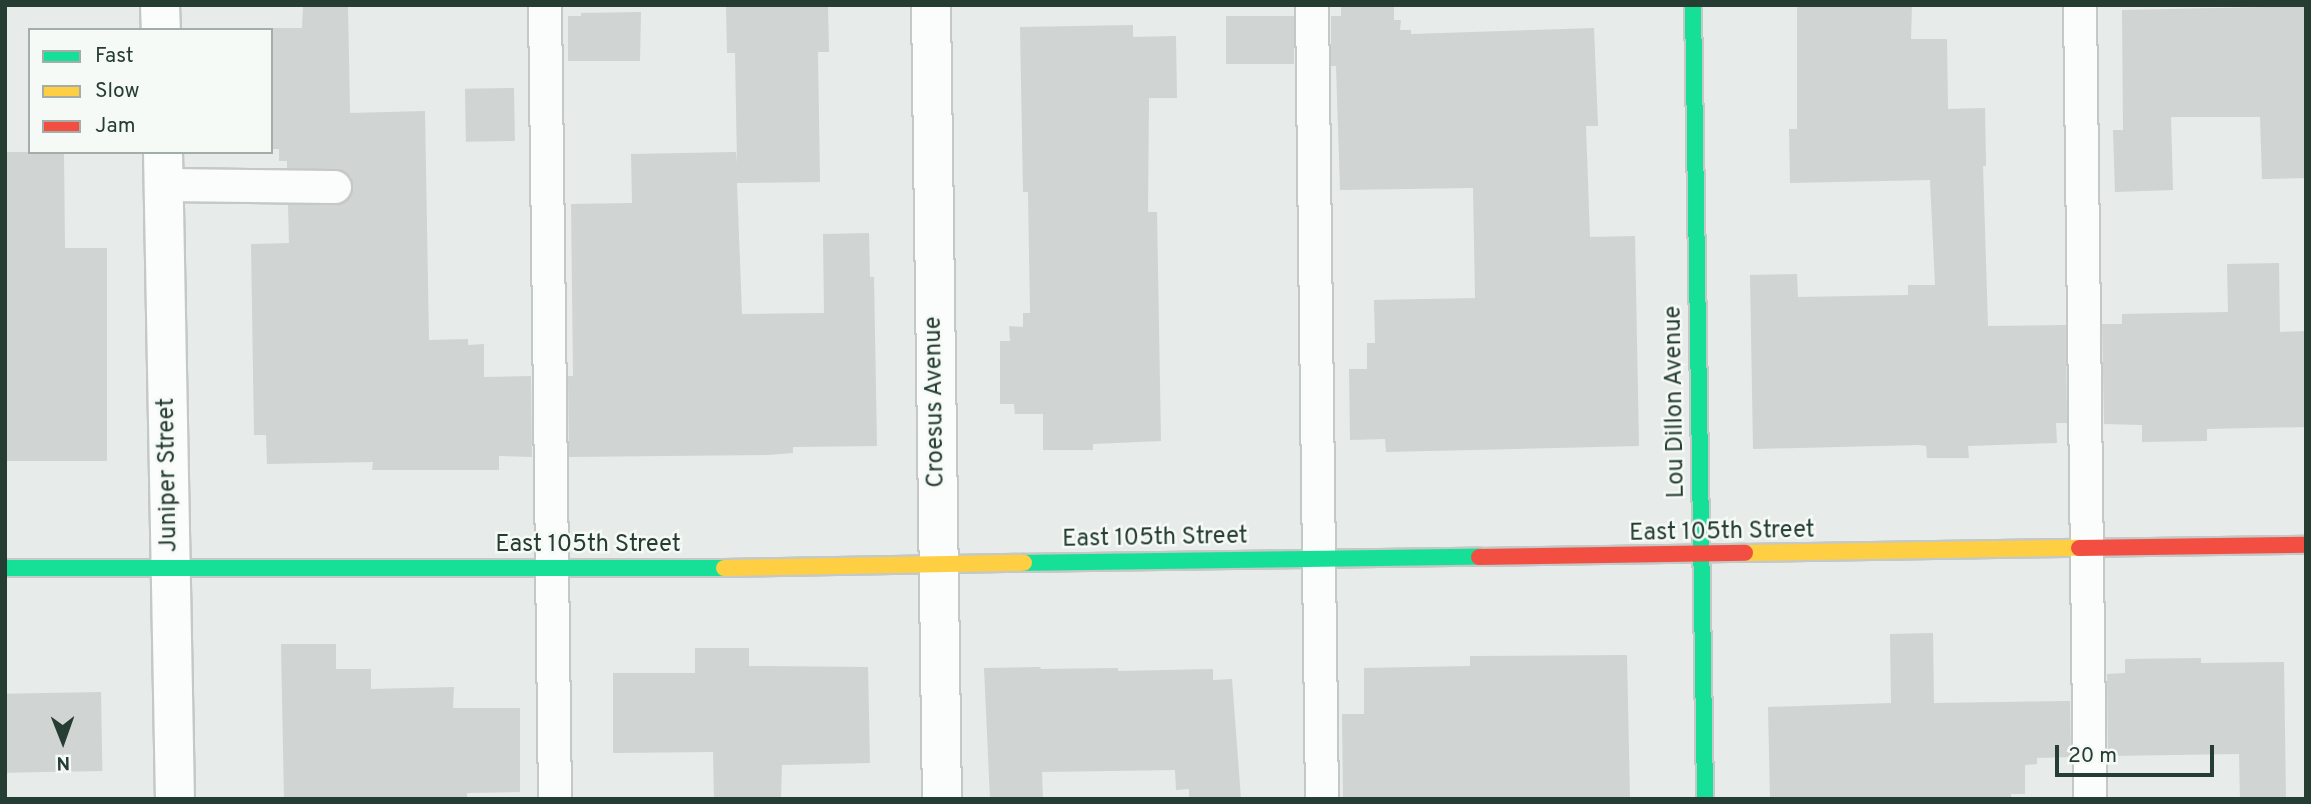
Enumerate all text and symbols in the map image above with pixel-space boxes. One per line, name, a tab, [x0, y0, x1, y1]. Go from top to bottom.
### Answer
legend	[28, 28, 273, 154]
text: Fast	[95, 43, 134, 70]
text: Slow	[95, 78, 140, 105]
text: Jam	[95, 113, 136, 140]
street label: Lou Dillon Avenue	[1660, 305, 1692, 499]
street label: Croesus Avenue	[920, 316, 952, 488]
street label: Juniper Street	[153, 397, 185, 553]
street label: East 105th Street	[1629, 517, 1815, 549]
street label: East 105th Street	[1062, 523, 1248, 555]
street label: East 105th Street	[495, 532, 681, 560]
north arrow	[28, 706, 98, 776]
scale bar	[2059, 730, 2218, 774]
text: 20 m	[2068, 743, 2117, 770]
text: N	[56, 750, 70, 774]

